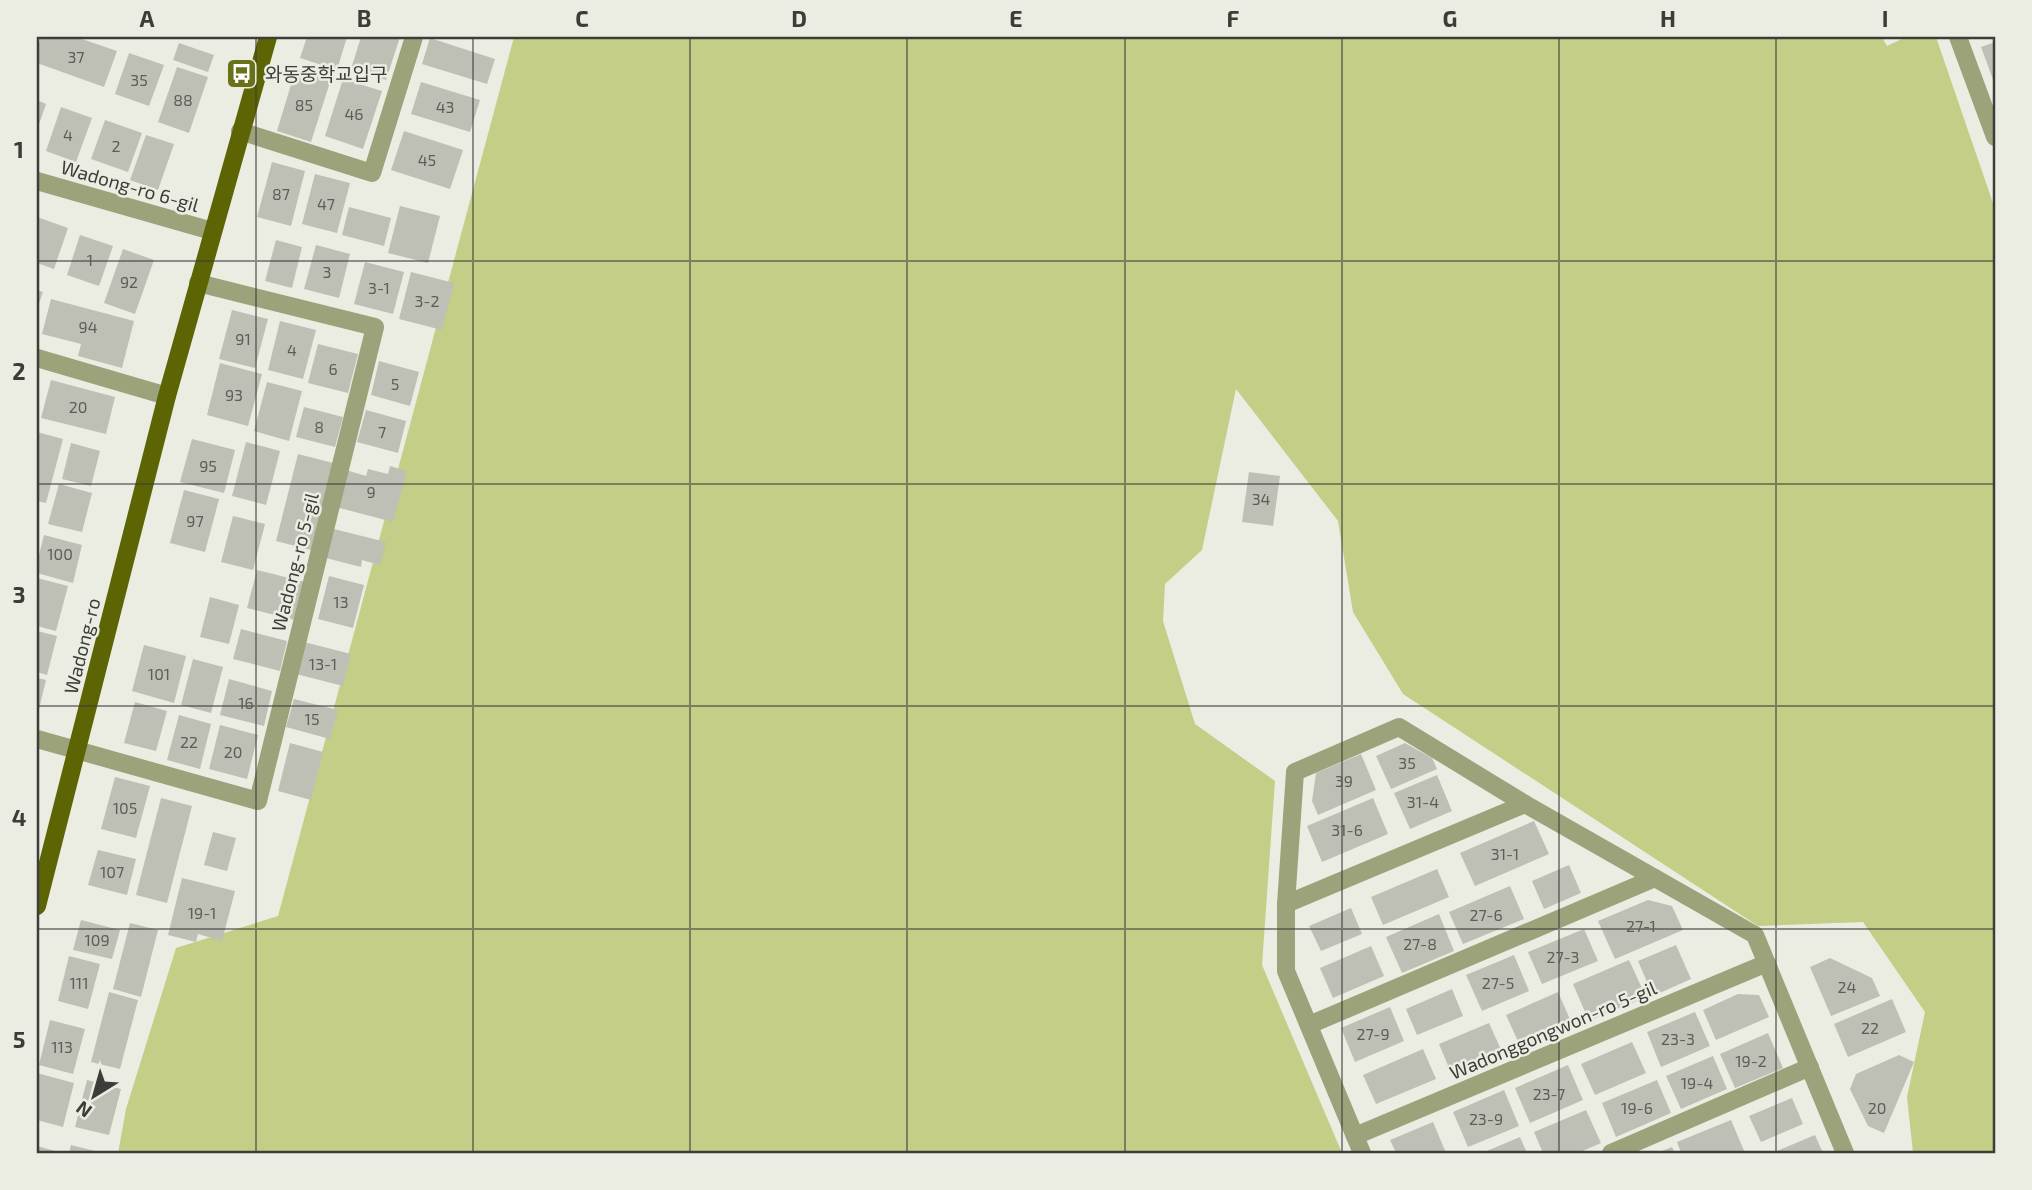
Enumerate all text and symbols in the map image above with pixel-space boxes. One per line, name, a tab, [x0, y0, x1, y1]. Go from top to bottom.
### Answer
text: A	[139, 4, 155, 32]
text: B	[357, 4, 371, 32]
text: C	[575, 4, 589, 32]
text: D	[791, 4, 807, 32]
text: E	[1009, 4, 1023, 32]
text: F	[1227, 4, 1240, 32]
text: G	[1443, 4, 1457, 32]
text: H	[1660, 4, 1676, 32]
text: I	[1882, 4, 1888, 32]
house number: 37	[67, 47, 85, 66]
bus stop icon: 와동중학교입구	[225, 57, 259, 91]
place label: 와동중학교입구	[265, 62, 387, 85]
house number: 35	[130, 70, 148, 89]
house number: 88	[173, 90, 193, 109]
house number: 85	[295, 95, 313, 114]
house number: 43	[436, 97, 454, 116]
house number: 46	[345, 104, 364, 123]
house number: 4	[63, 125, 73, 144]
text: 1	[14, 135, 24, 163]
house number: 2	[112, 136, 121, 155]
house number: 45	[418, 150, 436, 169]
street label: Wadong-ro 6-gil	[58, 155, 202, 216]
house number: 87	[272, 184, 290, 203]
house number: 47	[317, 194, 335, 213]
house number: 1	[87, 250, 93, 269]
house number: 3	[323, 262, 331, 281]
house number: 92	[120, 272, 138, 291]
house number: 3-1	[368, 278, 390, 297]
house number: 3-2	[414, 291, 440, 310]
house number: 94	[79, 317, 98, 336]
house number: 91	[235, 329, 251, 348]
house number: 4	[287, 340, 297, 359]
text: 2	[12, 357, 26, 385]
house number: 6	[328, 359, 338, 378]
house number: 5	[391, 374, 399, 393]
house number: 93	[225, 385, 243, 404]
house number: 20	[69, 397, 87, 416]
house number: 8	[314, 417, 324, 436]
house number: 7	[378, 422, 386, 441]
house number: 95	[199, 456, 217, 475]
house number: 9	[366, 482, 376, 501]
house number: 34	[1252, 489, 1271, 508]
street label: Wadong-ro 5-gil	[266, 490, 323, 634]
house number: 97	[186, 511, 204, 530]
house number: 100	[47, 544, 73, 563]
text: 3	[12, 580, 26, 608]
house number: 13	[333, 592, 349, 611]
street label: Wadong-ro	[58, 595, 105, 696]
house number: 13-1	[309, 654, 337, 673]
house number: 101	[148, 664, 170, 683]
house number: 16	[238, 693, 254, 712]
house number: 15	[305, 709, 319, 728]
house number: 22	[180, 732, 198, 751]
house number: 20	[224, 742, 242, 761]
house number: 35	[1398, 753, 1416, 772]
house number: 39	[1335, 771, 1353, 790]
house number: 31-4	[1407, 792, 1439, 811]
house number: 105	[113, 798, 137, 817]
text: 4	[12, 803, 26, 831]
house number: 31-6	[1331, 820, 1363, 839]
house number: 31-1	[1491, 844, 1519, 863]
house number: 107	[100, 862, 124, 881]
house number: 19-1	[188, 903, 216, 922]
house number: 27-6	[1469, 905, 1503, 924]
house number: 27-1	[1626, 916, 1656, 935]
house number: 109	[84, 930, 110, 949]
house number: 27-8	[1403, 934, 1437, 953]
house number: 27-3	[1547, 947, 1579, 966]
house number: 111	[69, 973, 89, 992]
house number: 27-5	[1482, 973, 1514, 992]
street label: Wadonggongwon-ro 5-gil	[1446, 975, 1660, 1084]
house number: 24	[1838, 977, 1857, 996]
house number: 22	[1861, 1018, 1879, 1037]
house number: 27-9	[1356, 1024, 1390, 1043]
text: 5	[13, 1025, 25, 1053]
house number: 23-3	[1661, 1029, 1695, 1048]
house number: 113	[51, 1037, 73, 1056]
house number: 19-2	[1735, 1051, 1767, 1070]
north arrow	[60, 1060, 130, 1130]
house number: 19-4	[1681, 1073, 1713, 1092]
house number: 23-7	[1533, 1084, 1565, 1103]
text: N	[71, 1097, 96, 1123]
house number: 19-6	[1621, 1098, 1653, 1117]
house number: 20	[1868, 1098, 1886, 1117]
house number: 23-9	[1469, 1109, 1503, 1128]

